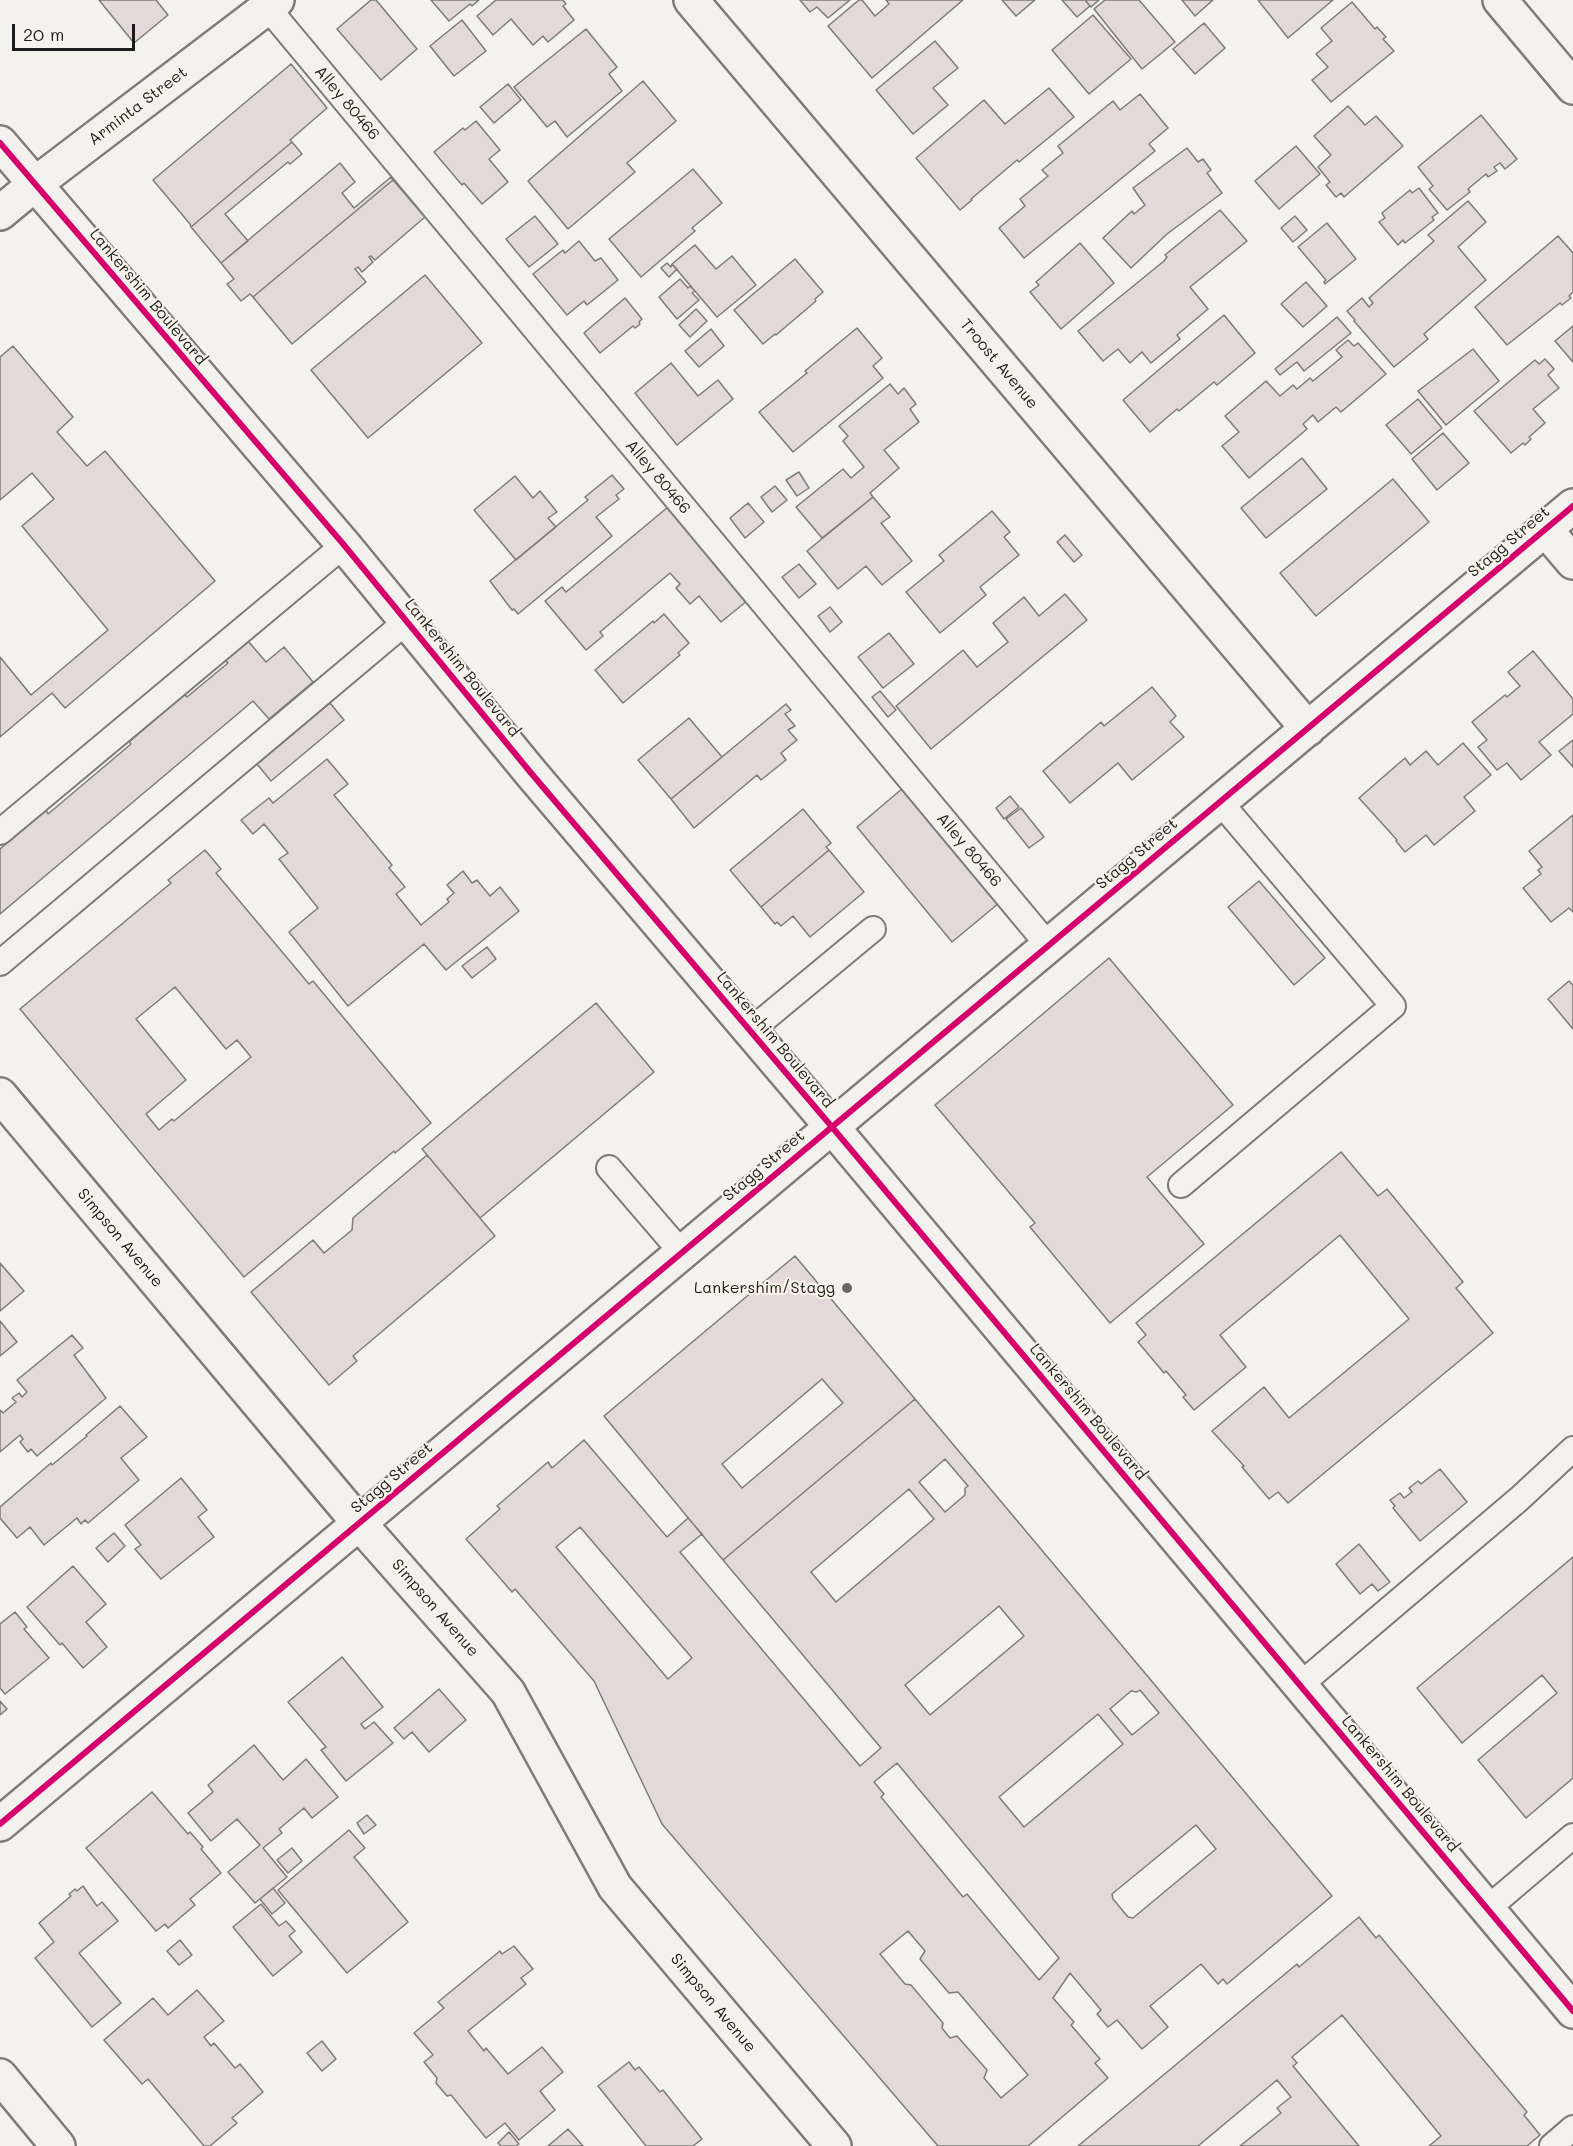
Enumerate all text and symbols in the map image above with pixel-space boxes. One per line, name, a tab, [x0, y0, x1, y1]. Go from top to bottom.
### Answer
scale bar	[15, 12, 138, 50]
text: 20 m	[23, 22, 64, 46]
street label: Alley 80466	[310, 62, 384, 144]
street label: Arminta Street	[85, 63, 191, 149]
street label: Lankershim Boulevard	[85, 225, 211, 369]
street label: Troost Avenue	[956, 315, 1042, 413]
street label: Alley 80466	[621, 436, 695, 518]
street label: Stagg Street	[1464, 502, 1554, 582]
street label: Lankershim Boulevard	[400, 595, 524, 741]
street label: Alley 80466	[932, 809, 1006, 891]
street label: Stagg Street	[1092, 814, 1182, 894]
street label: Lankershim Boulevard	[712, 968, 838, 1112]
street label: Stagg Street	[719, 1126, 809, 1206]
street label: Simpson Avenue	[73, 1185, 167, 1291]
place label: Lankershim/Stagg	[694, 1278, 835, 1298]
marker: Lankershim/Stagg	[840, 1281, 854, 1295]
street label: Lankershim Boulevard	[1025, 1340, 1151, 1484]
street label: Stagg Street	[347, 1438, 437, 1518]
street label: Simpson Avenue	[387, 1555, 483, 1661]
street label: Lankershim Boulevard	[1337, 1712, 1463, 1856]
street label: Simpson Avenue	[666, 1950, 760, 2056]

